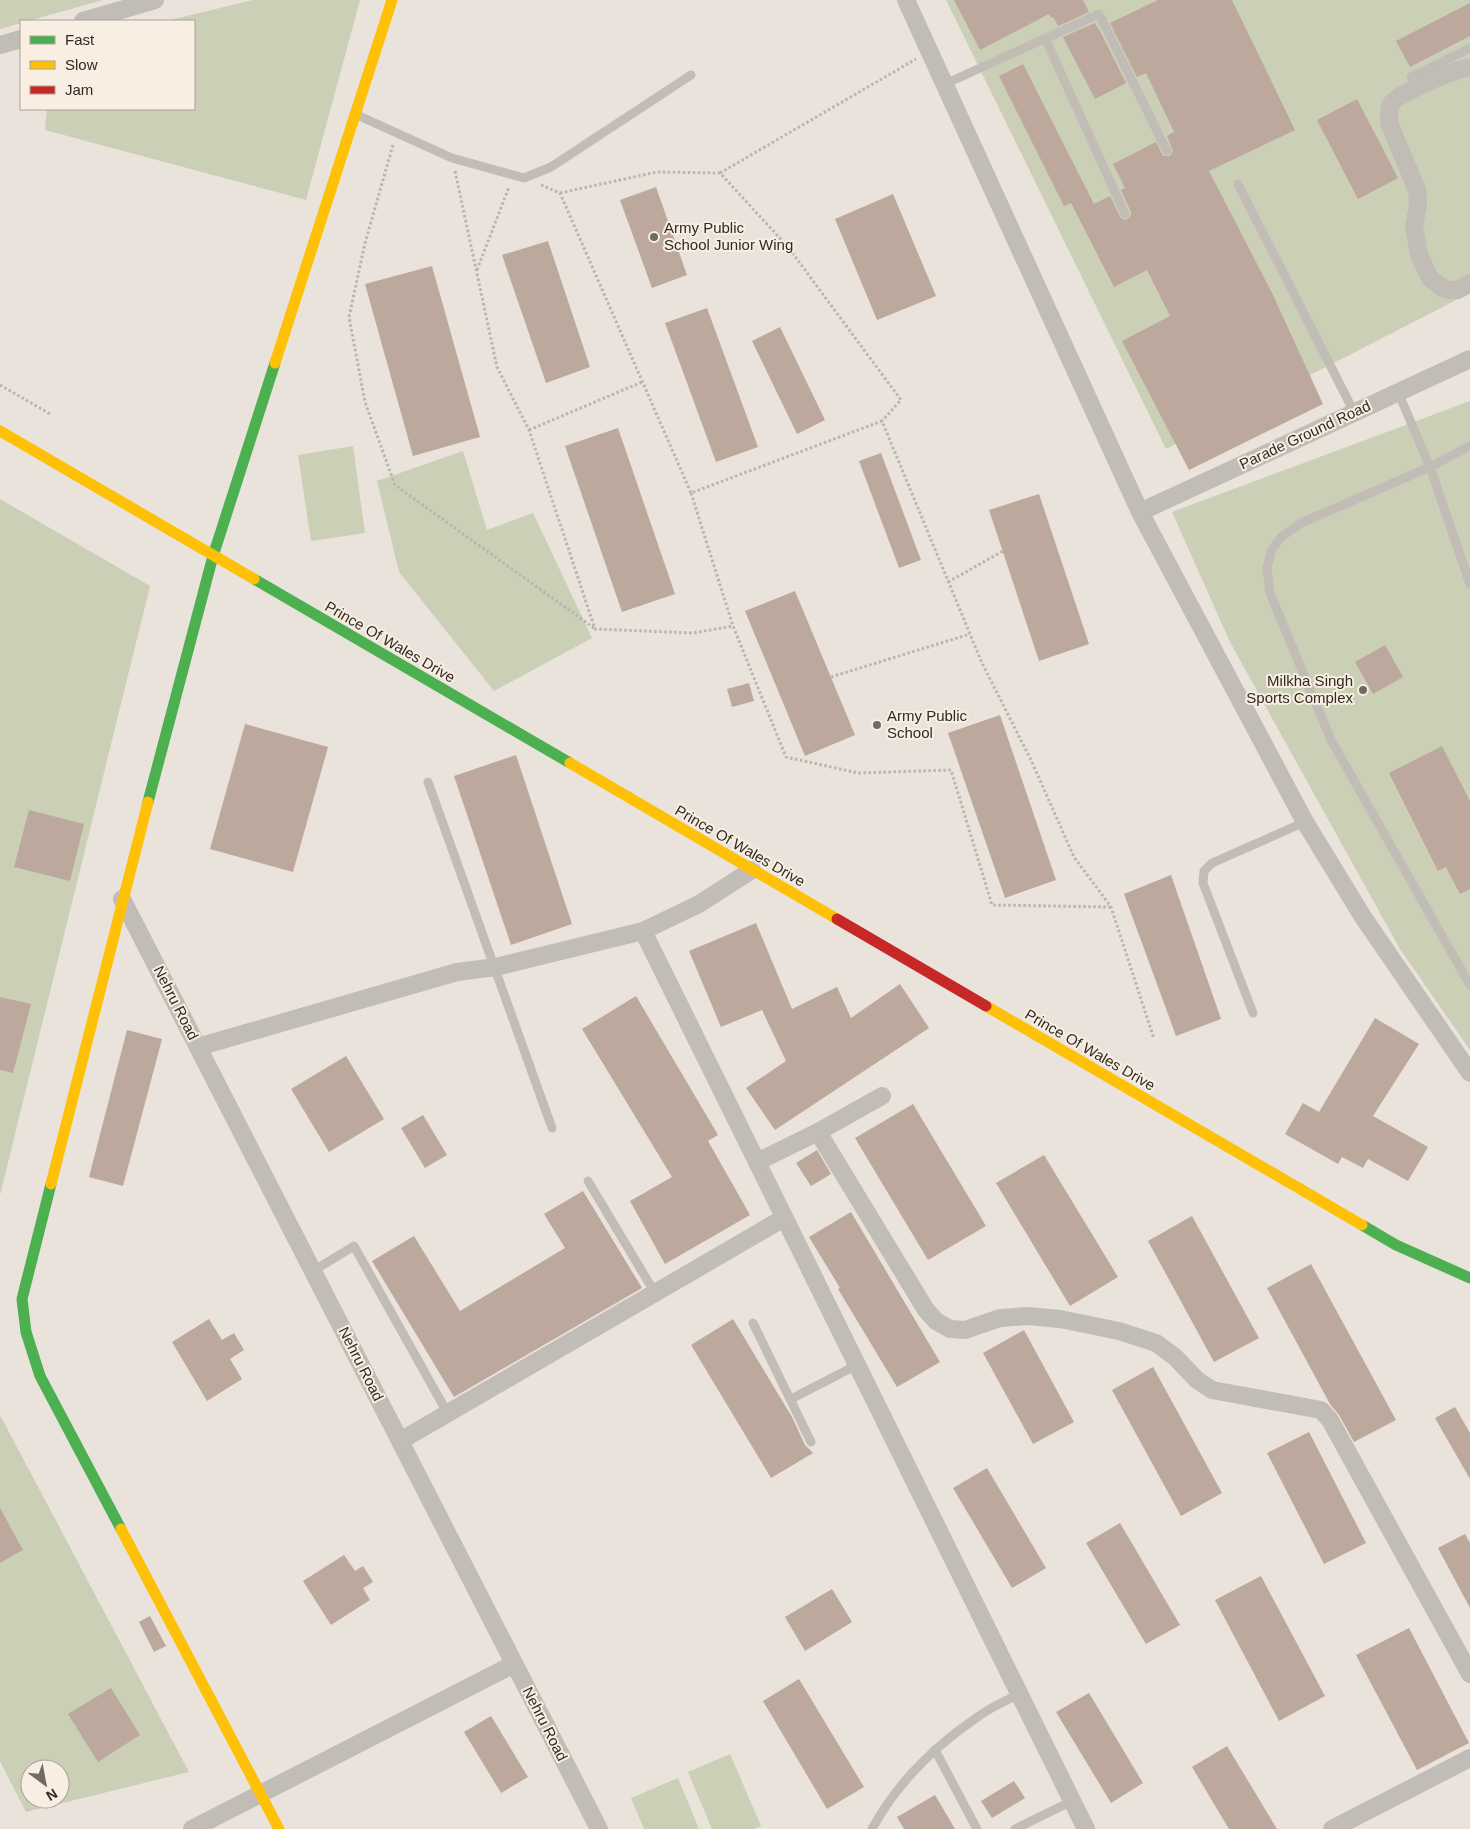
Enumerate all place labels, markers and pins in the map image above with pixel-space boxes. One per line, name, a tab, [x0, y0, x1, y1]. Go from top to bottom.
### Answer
place label: Army Public School Junior Wing	[664, 219, 793, 253]
marker: Army Public School Junior Wing	[648, 231, 660, 243]
place label: Milkha Singh Sports Complex	[1246, 672, 1353, 706]
marker: Milkha Singh Sports Complex	[1357, 684, 1369, 696]
place label: Army Public School	[887, 707, 968, 741]
marker: Army Public School	[871, 719, 883, 731]

